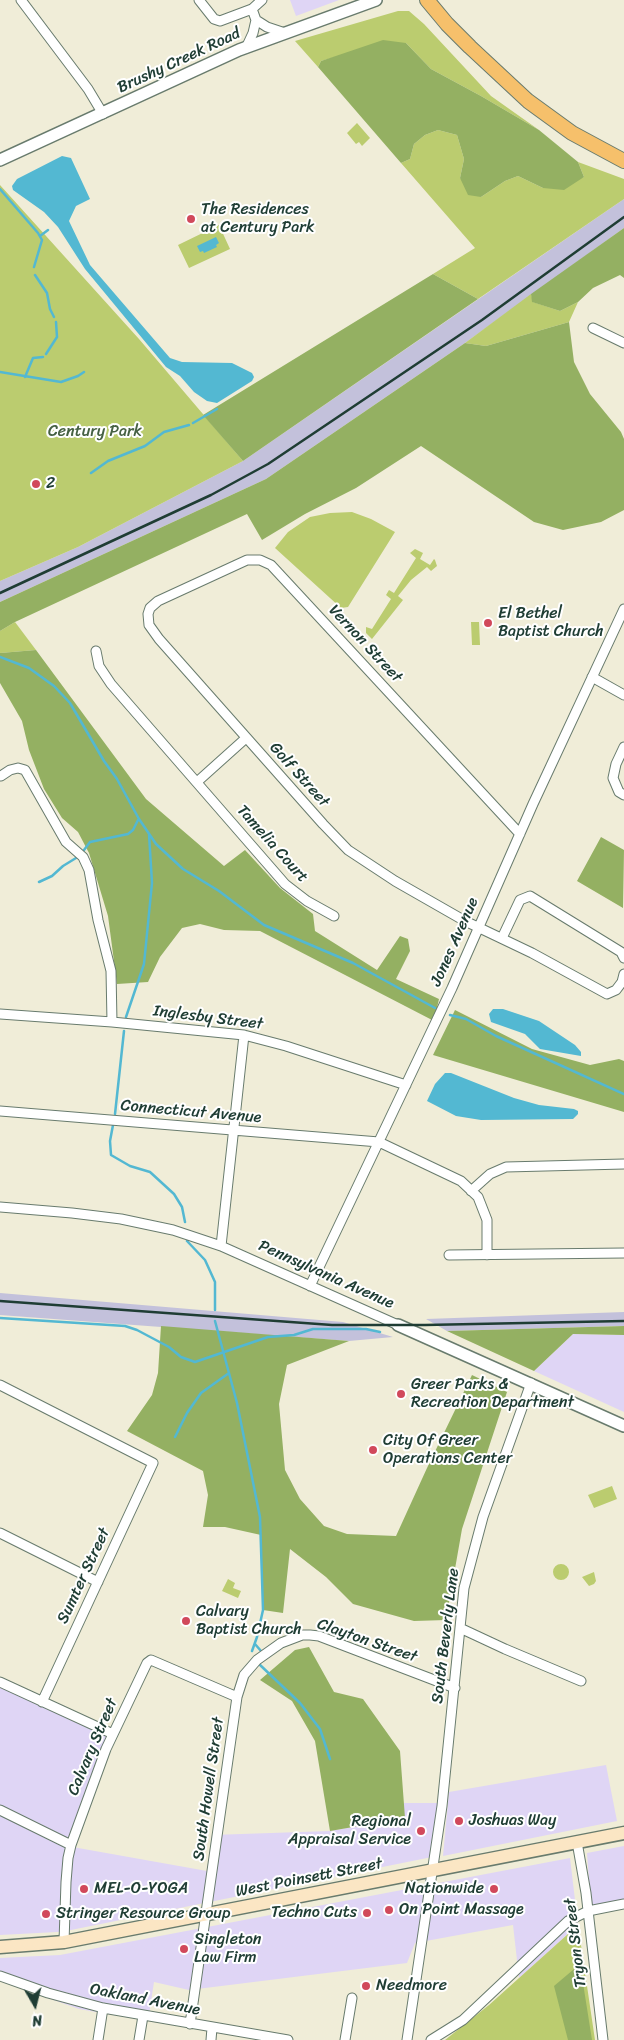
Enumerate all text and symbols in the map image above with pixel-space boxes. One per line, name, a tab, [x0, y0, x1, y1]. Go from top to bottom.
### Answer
street label: Brushy Creek Road	[114, 24, 244, 98]
place label: The Residences at Century Park	[201, 200, 314, 238]
marker: The Residences at Century Park	[185, 213, 197, 225]
park label: Century Park	[48, 422, 142, 442]
place label: 2	[46, 474, 55, 494]
marker: 2	[30, 478, 42, 490]
street label: Vernon Street	[324, 601, 406, 687]
place label: El Bethel Baptist Church	[498, 604, 604, 642]
marker: El Bethel Baptist Church	[482, 617, 494, 629]
street label: Golf Street	[265, 739, 333, 811]
street label: Tamelia Court	[232, 801, 312, 887]
street label: Jones Avenue	[427, 895, 483, 989]
street label: Inglesby Street	[152, 1002, 264, 1034]
street label: Connecticut Avenue	[120, 1096, 262, 1128]
street label: Pennsylvania Avenue	[255, 1236, 397, 1314]
place label: Greer Parks & Recreation Department	[411, 1375, 574, 1413]
marker: Greer Parks & Recreation Department	[395, 1388, 407, 1400]
place label: City Of Greer Operations Center	[383, 1431, 512, 1469]
marker: City Of Greer Operations Center	[367, 1444, 379, 1456]
street label: Sumter Street	[53, 1525, 115, 1627]
street label: South Beverly Lane	[428, 1567, 464, 1705]
place label: Calvary Baptist Church	[196, 1602, 302, 1640]
marker: Calvary Baptist Church	[180, 1615, 192, 1627]
street label: Clayton Street	[314, 1615, 420, 1667]
street label: Calvary Street	[64, 1696, 122, 1798]
street label: South Howell Street	[189, 1716, 229, 1862]
place label: Joshuas Way	[469, 1811, 556, 1831]
place label: Regional Appraisal Service	[288, 1812, 411, 1850]
marker: Joshuas Way	[453, 1815, 465, 1827]
marker: Regional Appraisal Service	[415, 1825, 427, 1837]
street label: West Poinsett Street	[234, 1854, 384, 1902]
place label: MEL-O-YOGA	[94, 1879, 188, 1899]
place label: Nationwide	[405, 1879, 484, 1899]
marker: MEL-O-YOGA	[78, 1883, 90, 1895]
marker: Nationwide	[488, 1883, 500, 1895]
street label: Tryon Street	[561, 1897, 591, 1989]
place label: On Point Massage	[399, 1900, 524, 1920]
place label: Techno Cuts	[271, 1903, 357, 1923]
place label: Stringer Resource Group	[56, 1904, 230, 1924]
marker: On Point Massage	[383, 1904, 395, 1916]
marker: Techno Cuts	[361, 1907, 373, 1919]
marker: Stringer Resource Group	[40, 1908, 52, 1920]
place label: Singleton Law Firm	[194, 1930, 261, 1968]
marker: Singleton Law Firm	[178, 1943, 190, 1955]
place label: Needmore	[376, 1976, 447, 1996]
north arrow	[10, 1980, 60, 2030]
street label: Oakland Avenue	[88, 1980, 202, 2020]
marker: Needmore	[360, 1980, 372, 1992]
text: N	[31, 2007, 44, 2033]

